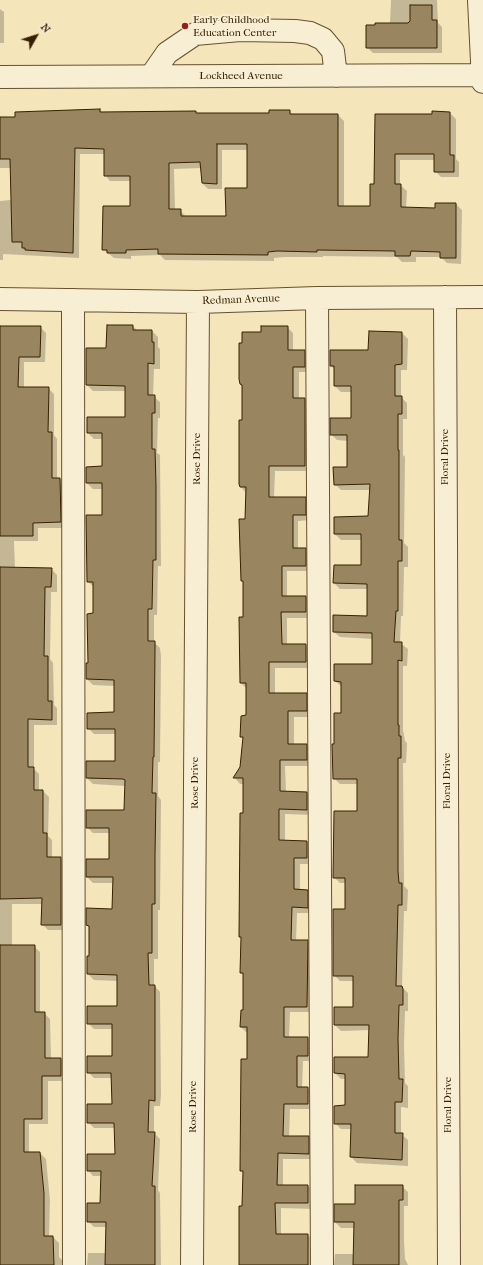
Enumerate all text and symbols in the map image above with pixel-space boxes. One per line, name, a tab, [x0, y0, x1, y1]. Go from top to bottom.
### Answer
place label: Early Childhood Education Center	[193, 13, 276, 39]
north arrow	[16, 16, 56, 56]
text: N	[38, 21, 53, 35]
marker: Early Childhood Education Center	[180, 21, 190, 31]
street label: Lockheed Avenue	[199, 69, 283, 83]
street label: Redman Avenue	[202, 292, 280, 308]
street label: Floral Drive	[438, 429, 452, 485]
street label: Rose Drive	[190, 433, 204, 485]
street label: Floral Drive	[440, 753, 454, 809]
street label: Rose Drive	[188, 757, 202, 809]
street label: Floral Drive	[441, 1077, 455, 1133]
street label: Rose Drive	[186, 1081, 200, 1133]

